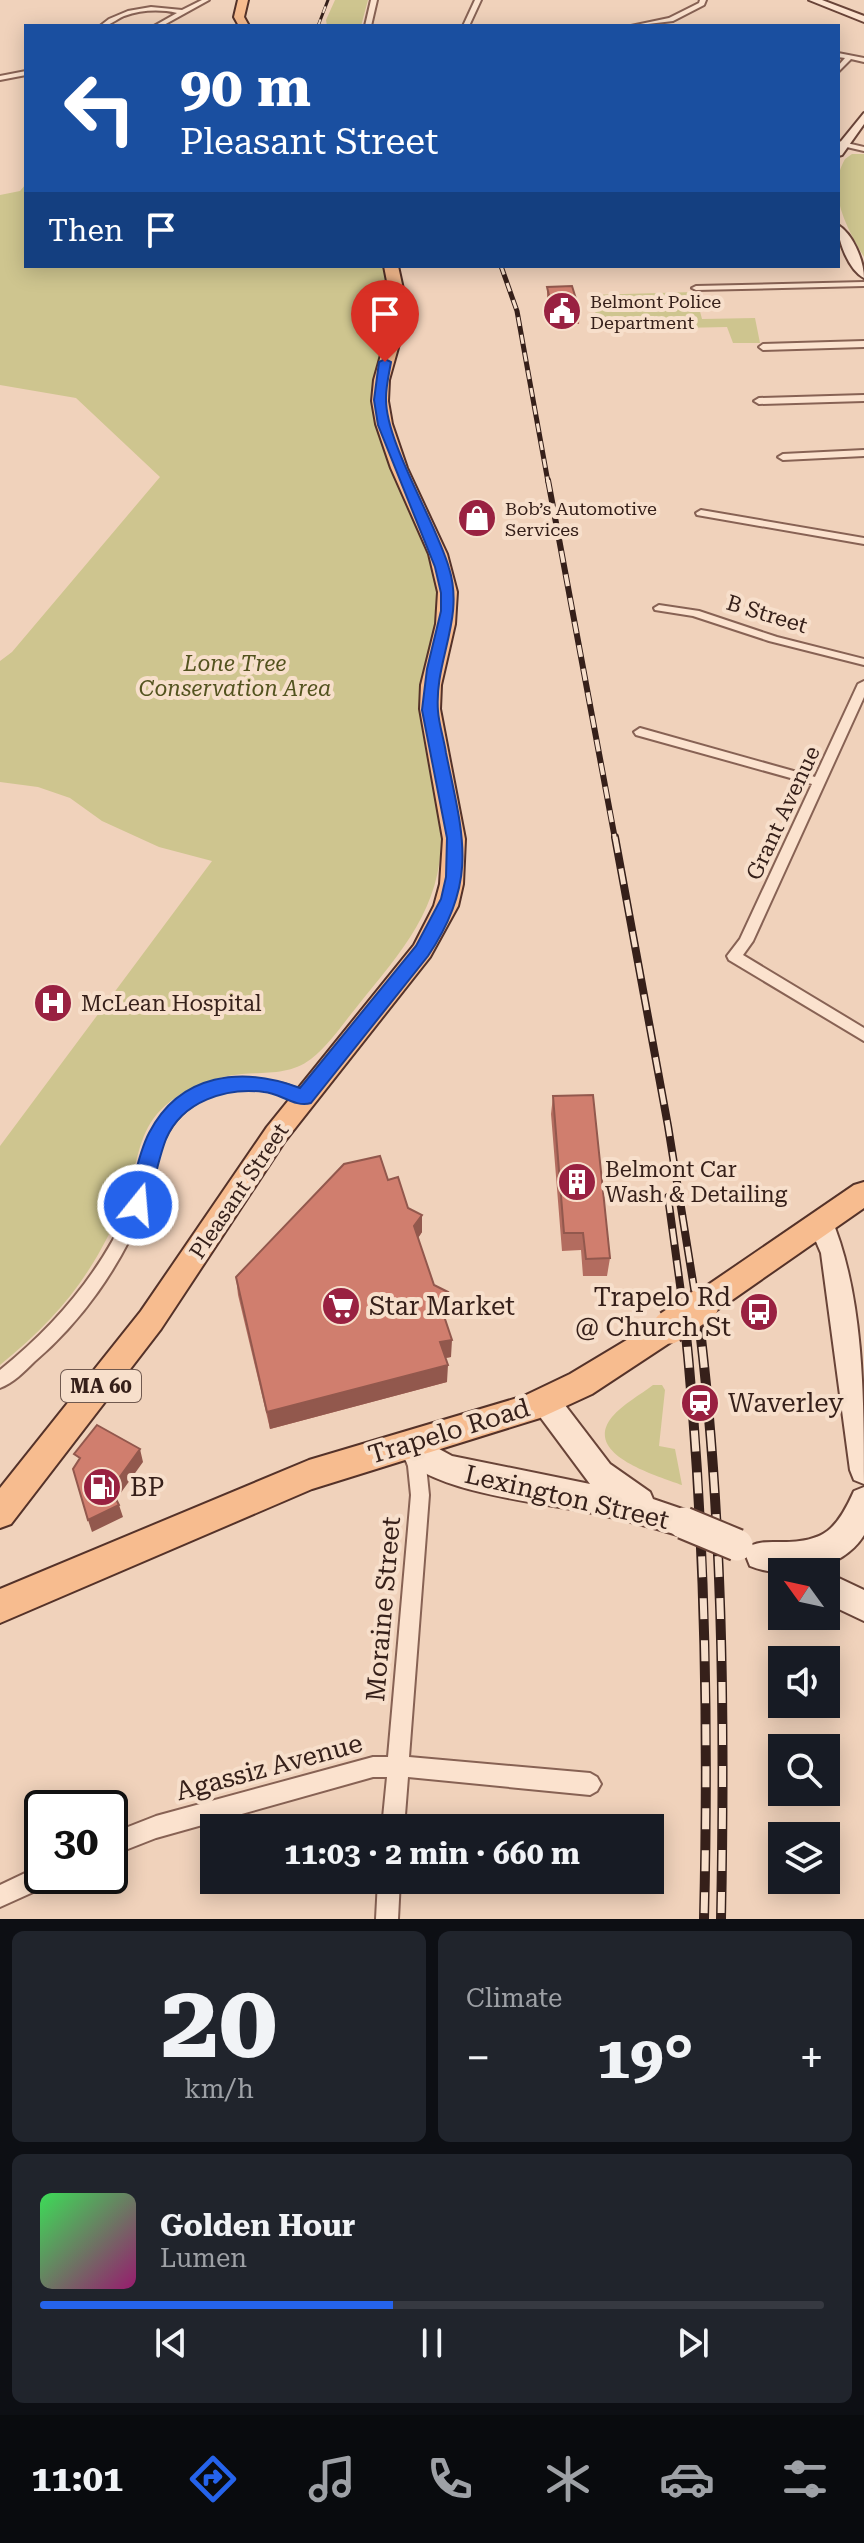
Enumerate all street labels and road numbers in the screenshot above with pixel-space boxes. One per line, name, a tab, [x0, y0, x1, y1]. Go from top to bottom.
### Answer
street label: B Street	[723, 590, 811, 638]
street label: Grant Avenue	[741, 742, 825, 884]
street label: Pleasant Street	[184, 1119, 294, 1263]
road number: MA 60	[61, 1370, 141, 1402]
street label: Trapelo Road	[365, 1392, 534, 1470]
street label: Lexington Street	[462, 1459, 672, 1535]
street label: Moraine Street	[360, 1515, 406, 1703]
street label: Agassiz Avenue	[172, 1728, 366, 1806]

